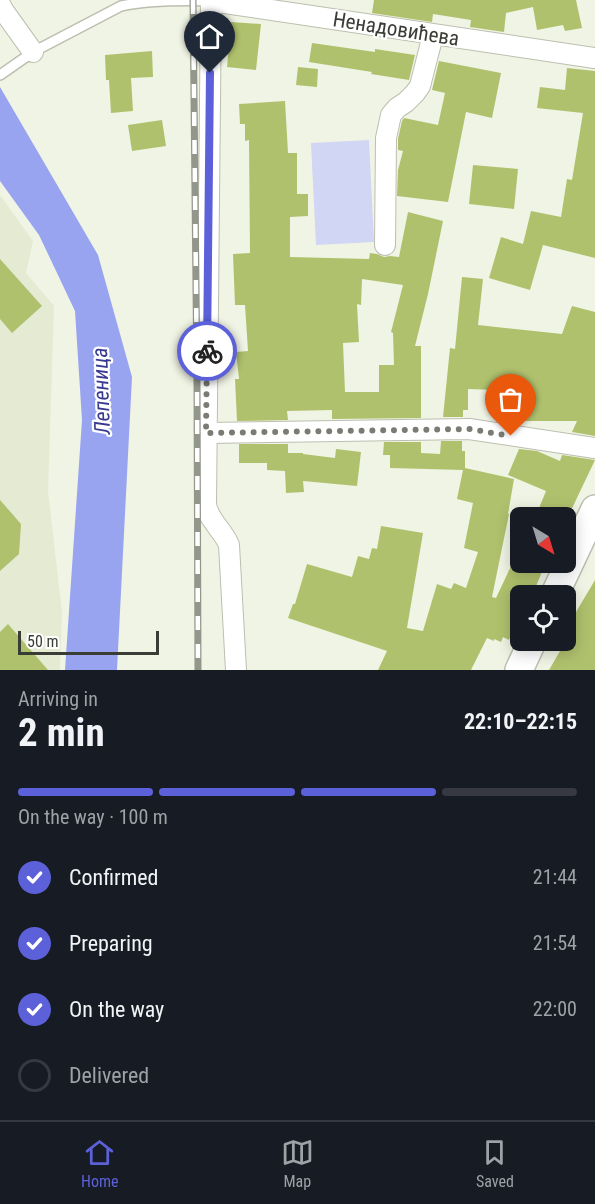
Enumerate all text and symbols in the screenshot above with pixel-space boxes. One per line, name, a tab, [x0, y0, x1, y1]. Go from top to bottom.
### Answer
street label: Ненадовићева	[331, 7, 461, 51]
pin	[184, 11, 235, 73]
icon: home	[193, 20, 226, 53]
courier	[177, 321, 237, 381]
icon: bike	[191, 335, 224, 368]
water label: Лепеница	[87, 347, 115, 436]
pin	[485, 374, 536, 436]
icon: bag	[494, 383, 527, 416]
north arrow	[510, 507, 576, 573]
map controls	[510, 507, 576, 651]
button: locate	[510, 585, 576, 651]
scale bar	[18, 628, 159, 656]
text: 50 m	[27, 632, 59, 651]
text: Arriving in	[18, 687, 98, 711]
text: 22:10–22:15	[464, 709, 577, 734]
text: 2 min	[18, 710, 105, 756]
text: On the way · 100 m	[18, 805, 168, 829]
icon: check	[18, 861, 51, 894]
text: Confirmed	[69, 865, 158, 890]
text: 21:44	[533, 865, 577, 889]
icon: check	[18, 927, 51, 960]
text: Preparing	[69, 931, 153, 956]
text: 21:54	[533, 931, 577, 955]
icon: check	[18, 993, 51, 1026]
text: On the way	[69, 997, 164, 1022]
text: 22:00	[533, 997, 577, 1021]
text: Delivered	[69, 1063, 149, 1088]
tab: Home	[81, 1136, 119, 1191]
tab: Map	[281, 1136, 314, 1191]
tab: Saved	[476, 1136, 514, 1191]

